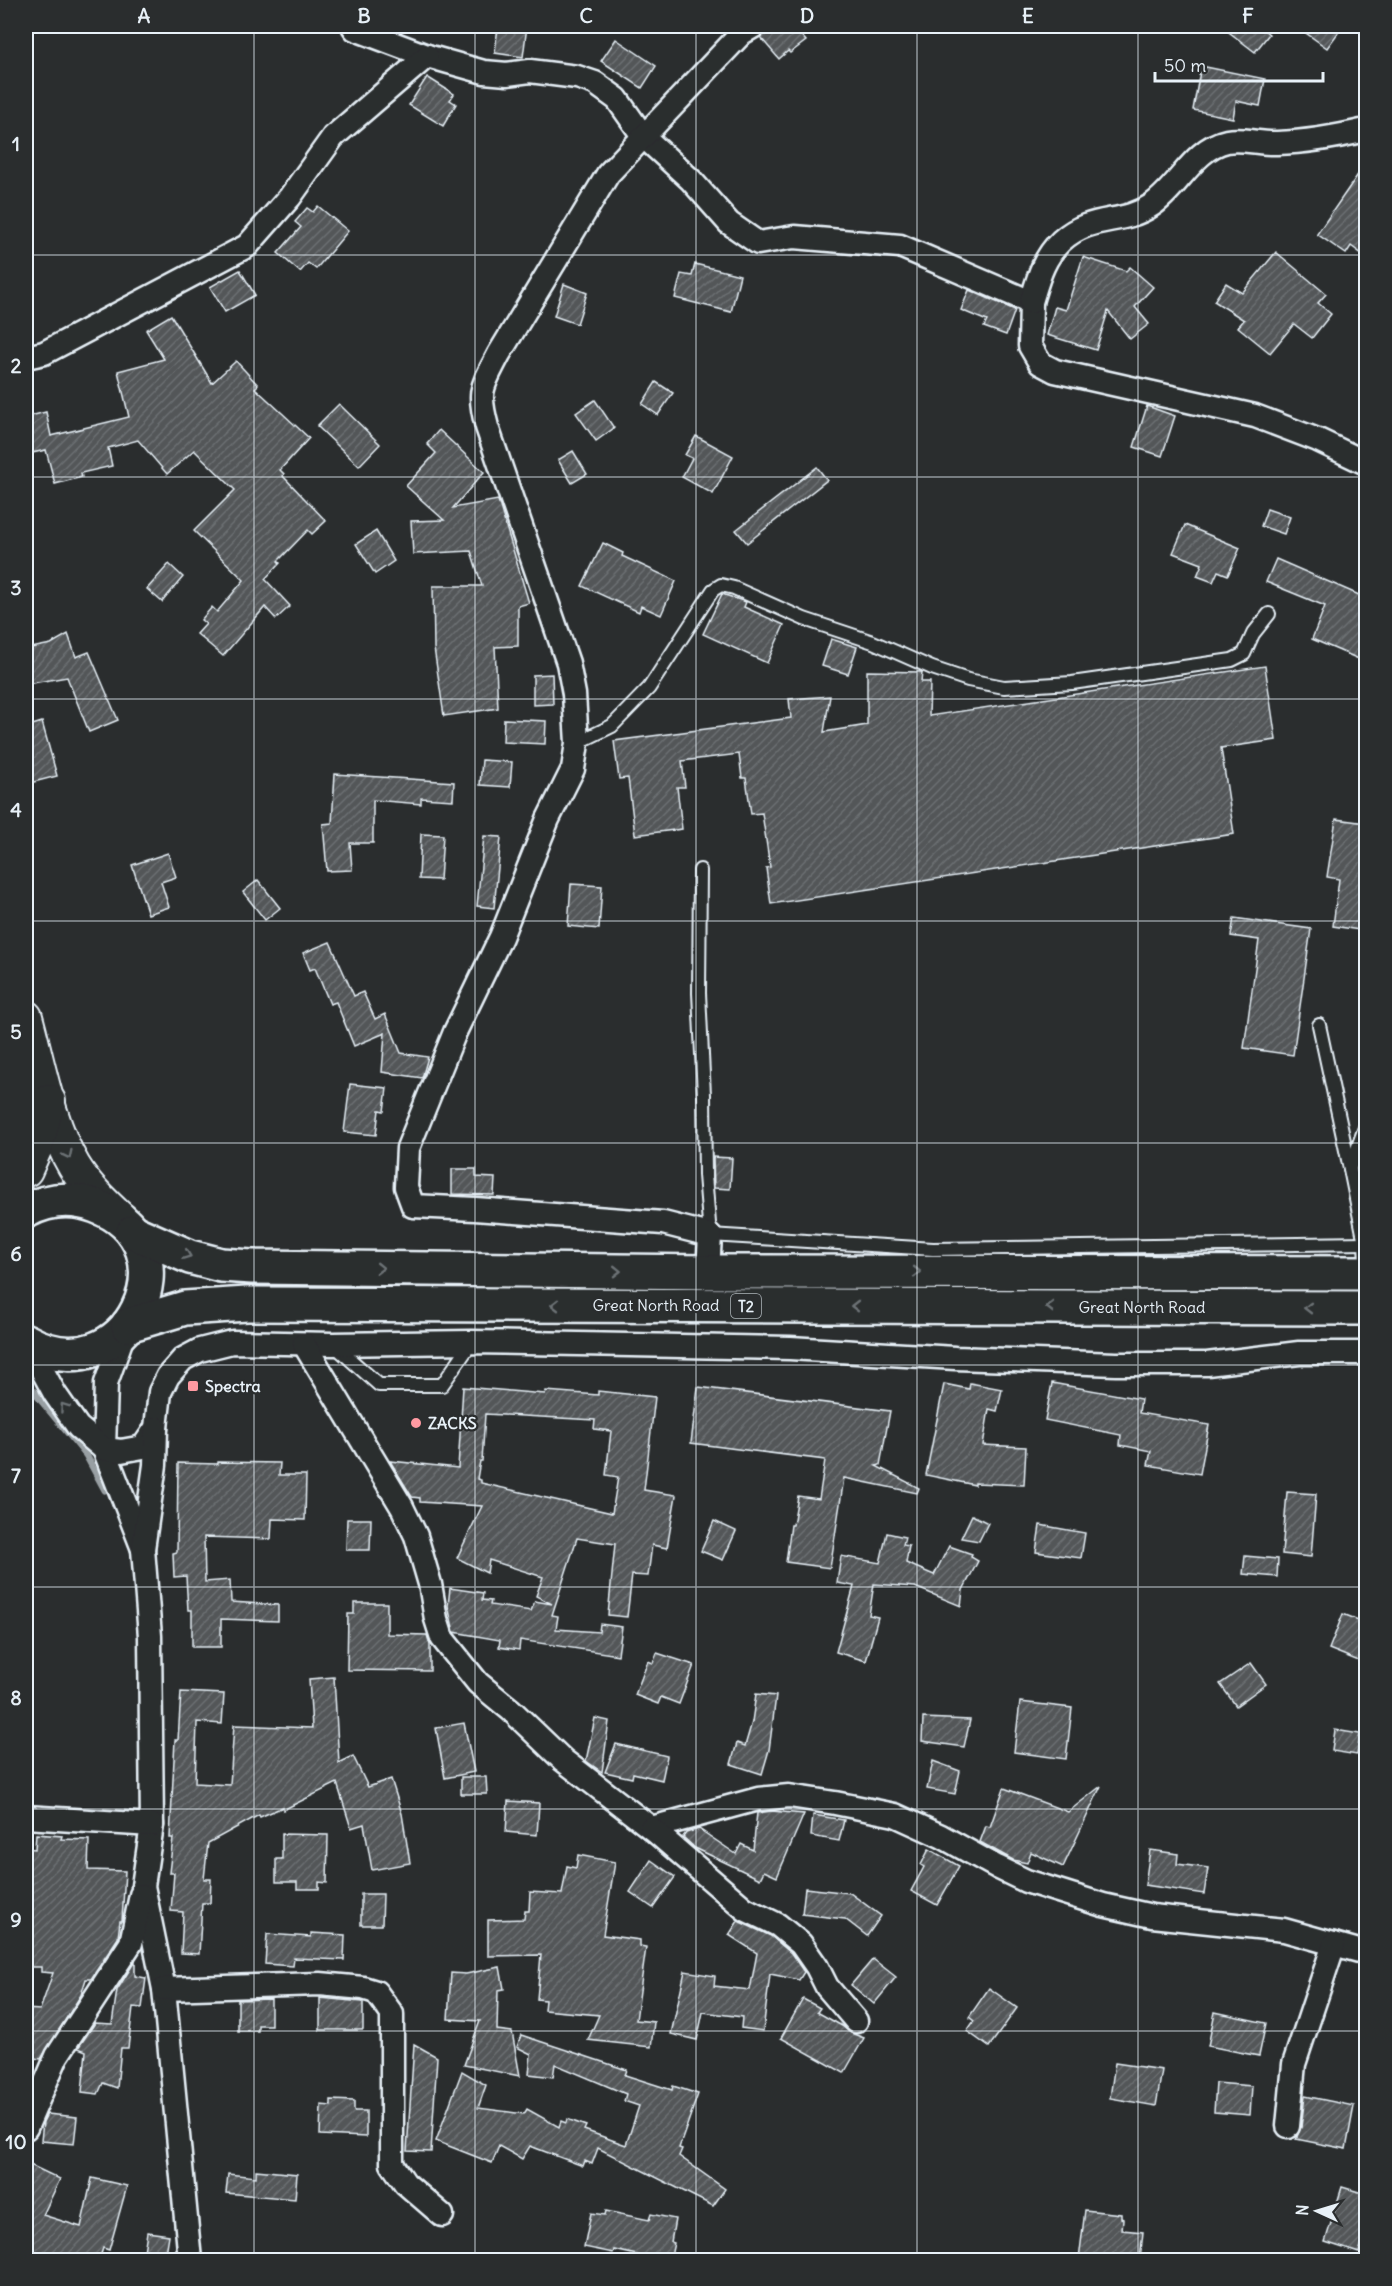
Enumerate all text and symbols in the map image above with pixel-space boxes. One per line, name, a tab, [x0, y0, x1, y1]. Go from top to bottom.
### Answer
text: A	[138, 3, 151, 28]
text: B	[357, 3, 371, 28]
text: C	[579, 3, 593, 28]
text: D	[800, 3, 814, 28]
text: E	[1022, 3, 1034, 28]
text: F	[1242, 3, 1254, 28]
scale bar	[1155, 45, 1323, 83]
text: 50 m	[1164, 54, 1206, 77]
text: 1	[12, 131, 20, 156]
text: 2	[11, 353, 22, 378]
text: 3	[10, 575, 22, 600]
text: 4	[10, 797, 22, 822]
text: 5	[10, 1019, 22, 1044]
one-way arrow	[61, 1149, 73, 1160]
text: 6	[10, 1241, 22, 1266]
one-way arrow	[181, 1248, 192, 1260]
one-way arrow	[376, 1262, 385, 1274]
one-way arrow	[613, 1265, 622, 1277]
one-way arrow	[913, 1266, 922, 1278]
road number: T2	[731, 1294, 761, 1318]
street label: Great North Road	[593, 1295, 719, 1315]
street label: Great North Road	[1079, 1297, 1205, 1317]
one-way arrow	[551, 1299, 560, 1311]
one-way arrow	[851, 1300, 860, 1312]
one-way arrow	[1046, 1301, 1055, 1313]
one-way arrow	[1304, 1302, 1313, 1314]
place label: Spectra	[205, 1376, 261, 1397]
marker: Spectra	[186, 1379, 200, 1393]
one-way arrow	[60, 1403, 71, 1414]
place label: ZACKS	[428, 1413, 477, 1433]
marker: ZACKS	[409, 1416, 423, 1430]
text: 7	[11, 1463, 21, 1488]
text: 8	[10, 1685, 22, 1710]
text: 9	[10, 1907, 22, 1932]
text: 10	[5, 2129, 27, 2154]
north arrow	[1287, 2181, 1347, 2241]
text: N	[1292, 2204, 1312, 2216]

